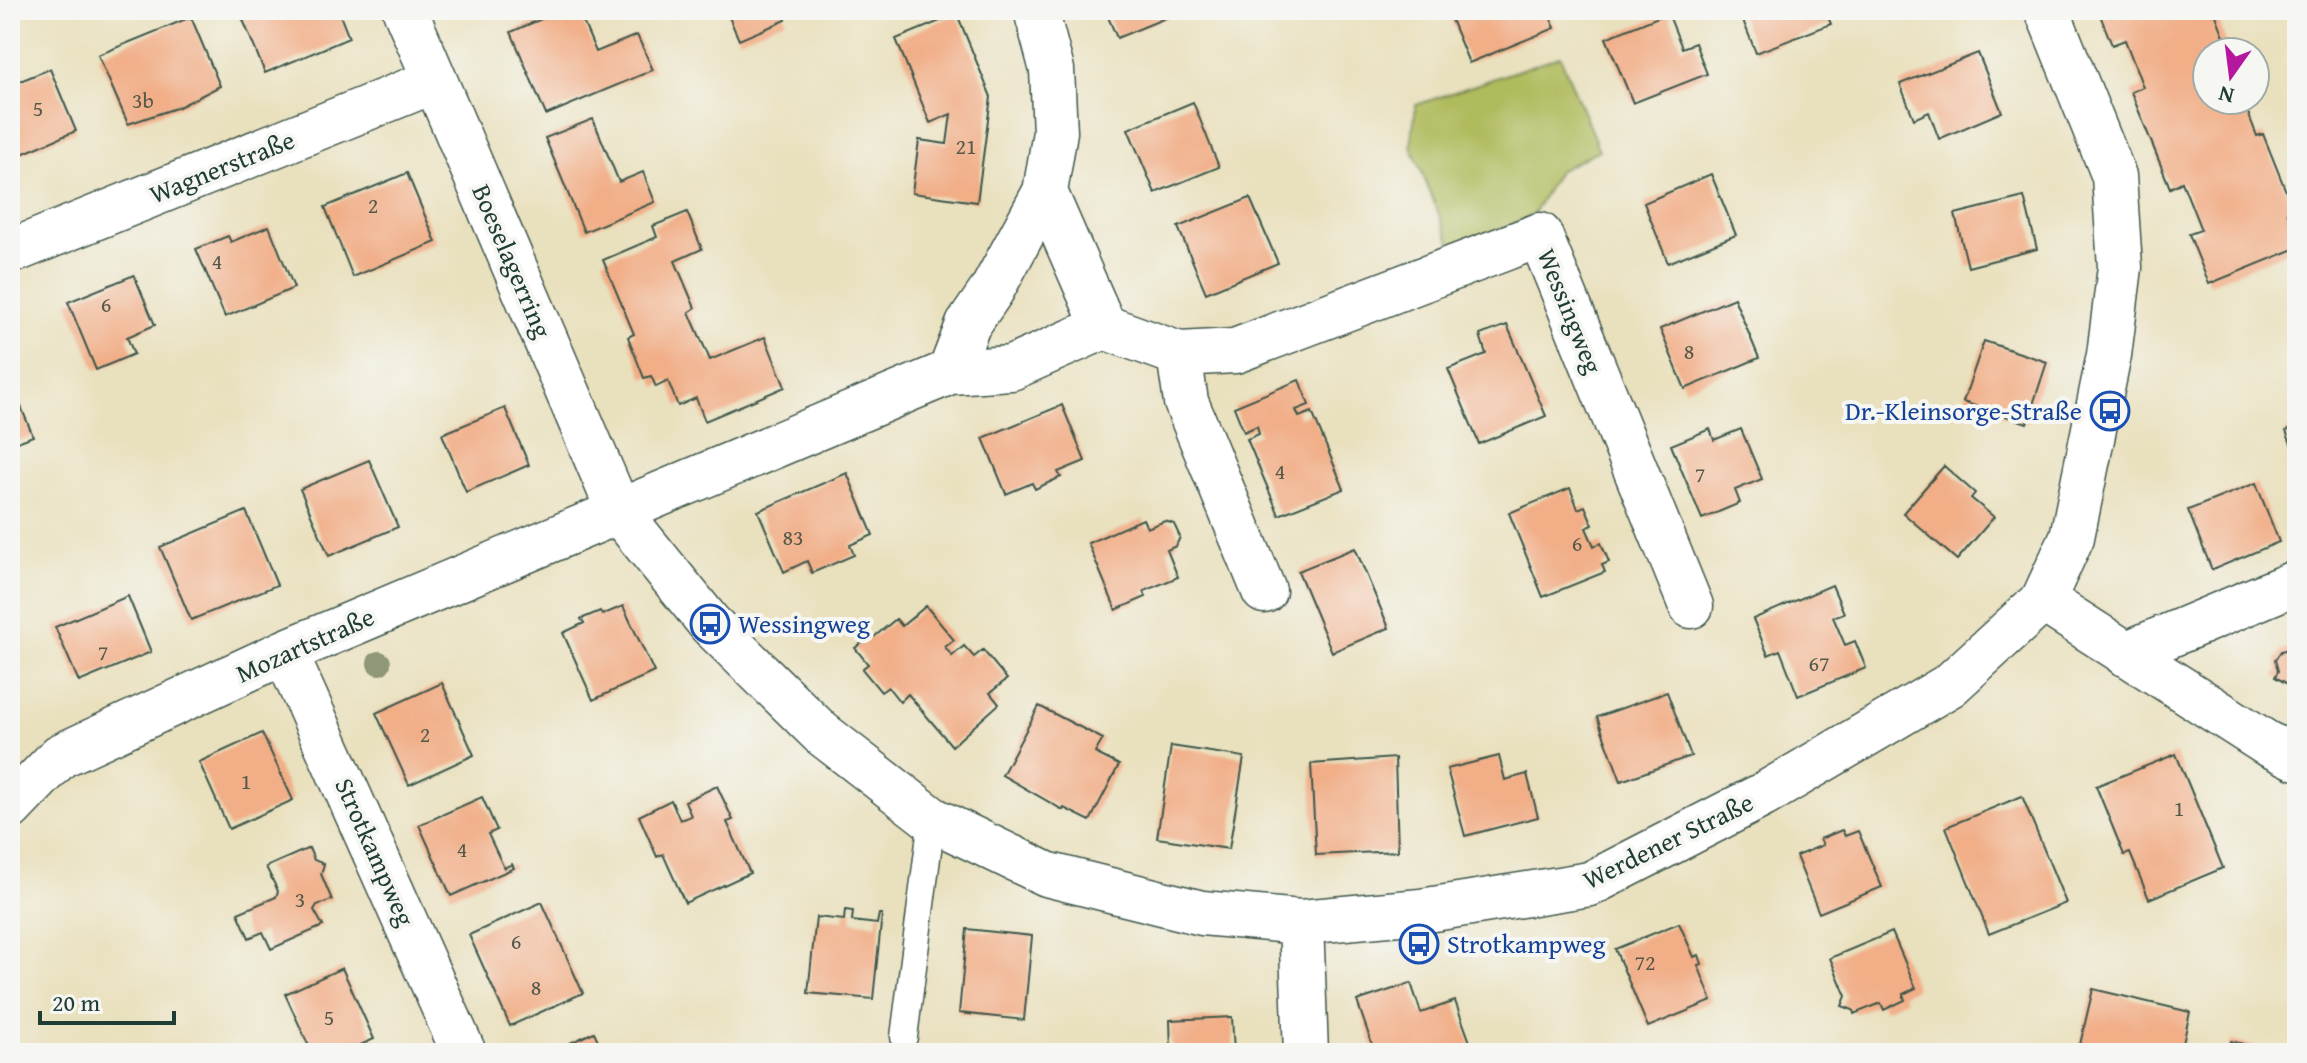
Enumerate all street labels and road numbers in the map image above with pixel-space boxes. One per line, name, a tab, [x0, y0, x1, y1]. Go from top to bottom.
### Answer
street label: Wagnerstraße	[143, 120, 300, 213]
street label: Boeselagerring	[463, 178, 562, 344]
street label: Wessingweg	[1528, 242, 1613, 379]
street label: Mozartstraße	[229, 597, 380, 692]
street label: Strotkampweg	[325, 771, 426, 932]
street label: Werdener Straße	[1576, 782, 1760, 899]

